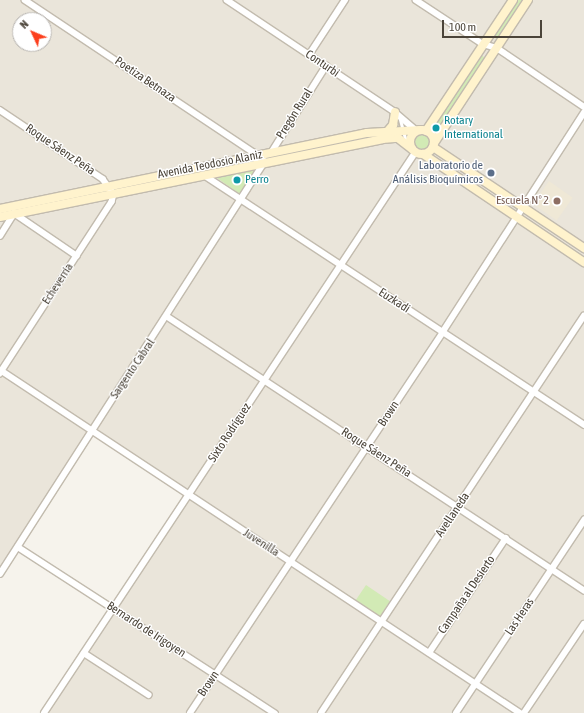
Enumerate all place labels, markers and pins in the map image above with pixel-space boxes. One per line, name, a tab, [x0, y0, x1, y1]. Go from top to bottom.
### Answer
place label: Rotary International	[444, 114, 503, 142]
marker: Rotary International	[431, 123, 441, 133]
place label: Laboratorio de Análisis Bioquímicos	[393, 159, 483, 187]
marker: Laboratorio de Análisis Bioquímicos	[486, 168, 496, 178]
place label: Perro	[245, 173, 269, 187]
marker: Perro	[232, 175, 242, 185]
place label: Escuela N° 2	[496, 194, 549, 208]
marker: Escuela N° 2	[552, 196, 562, 206]

